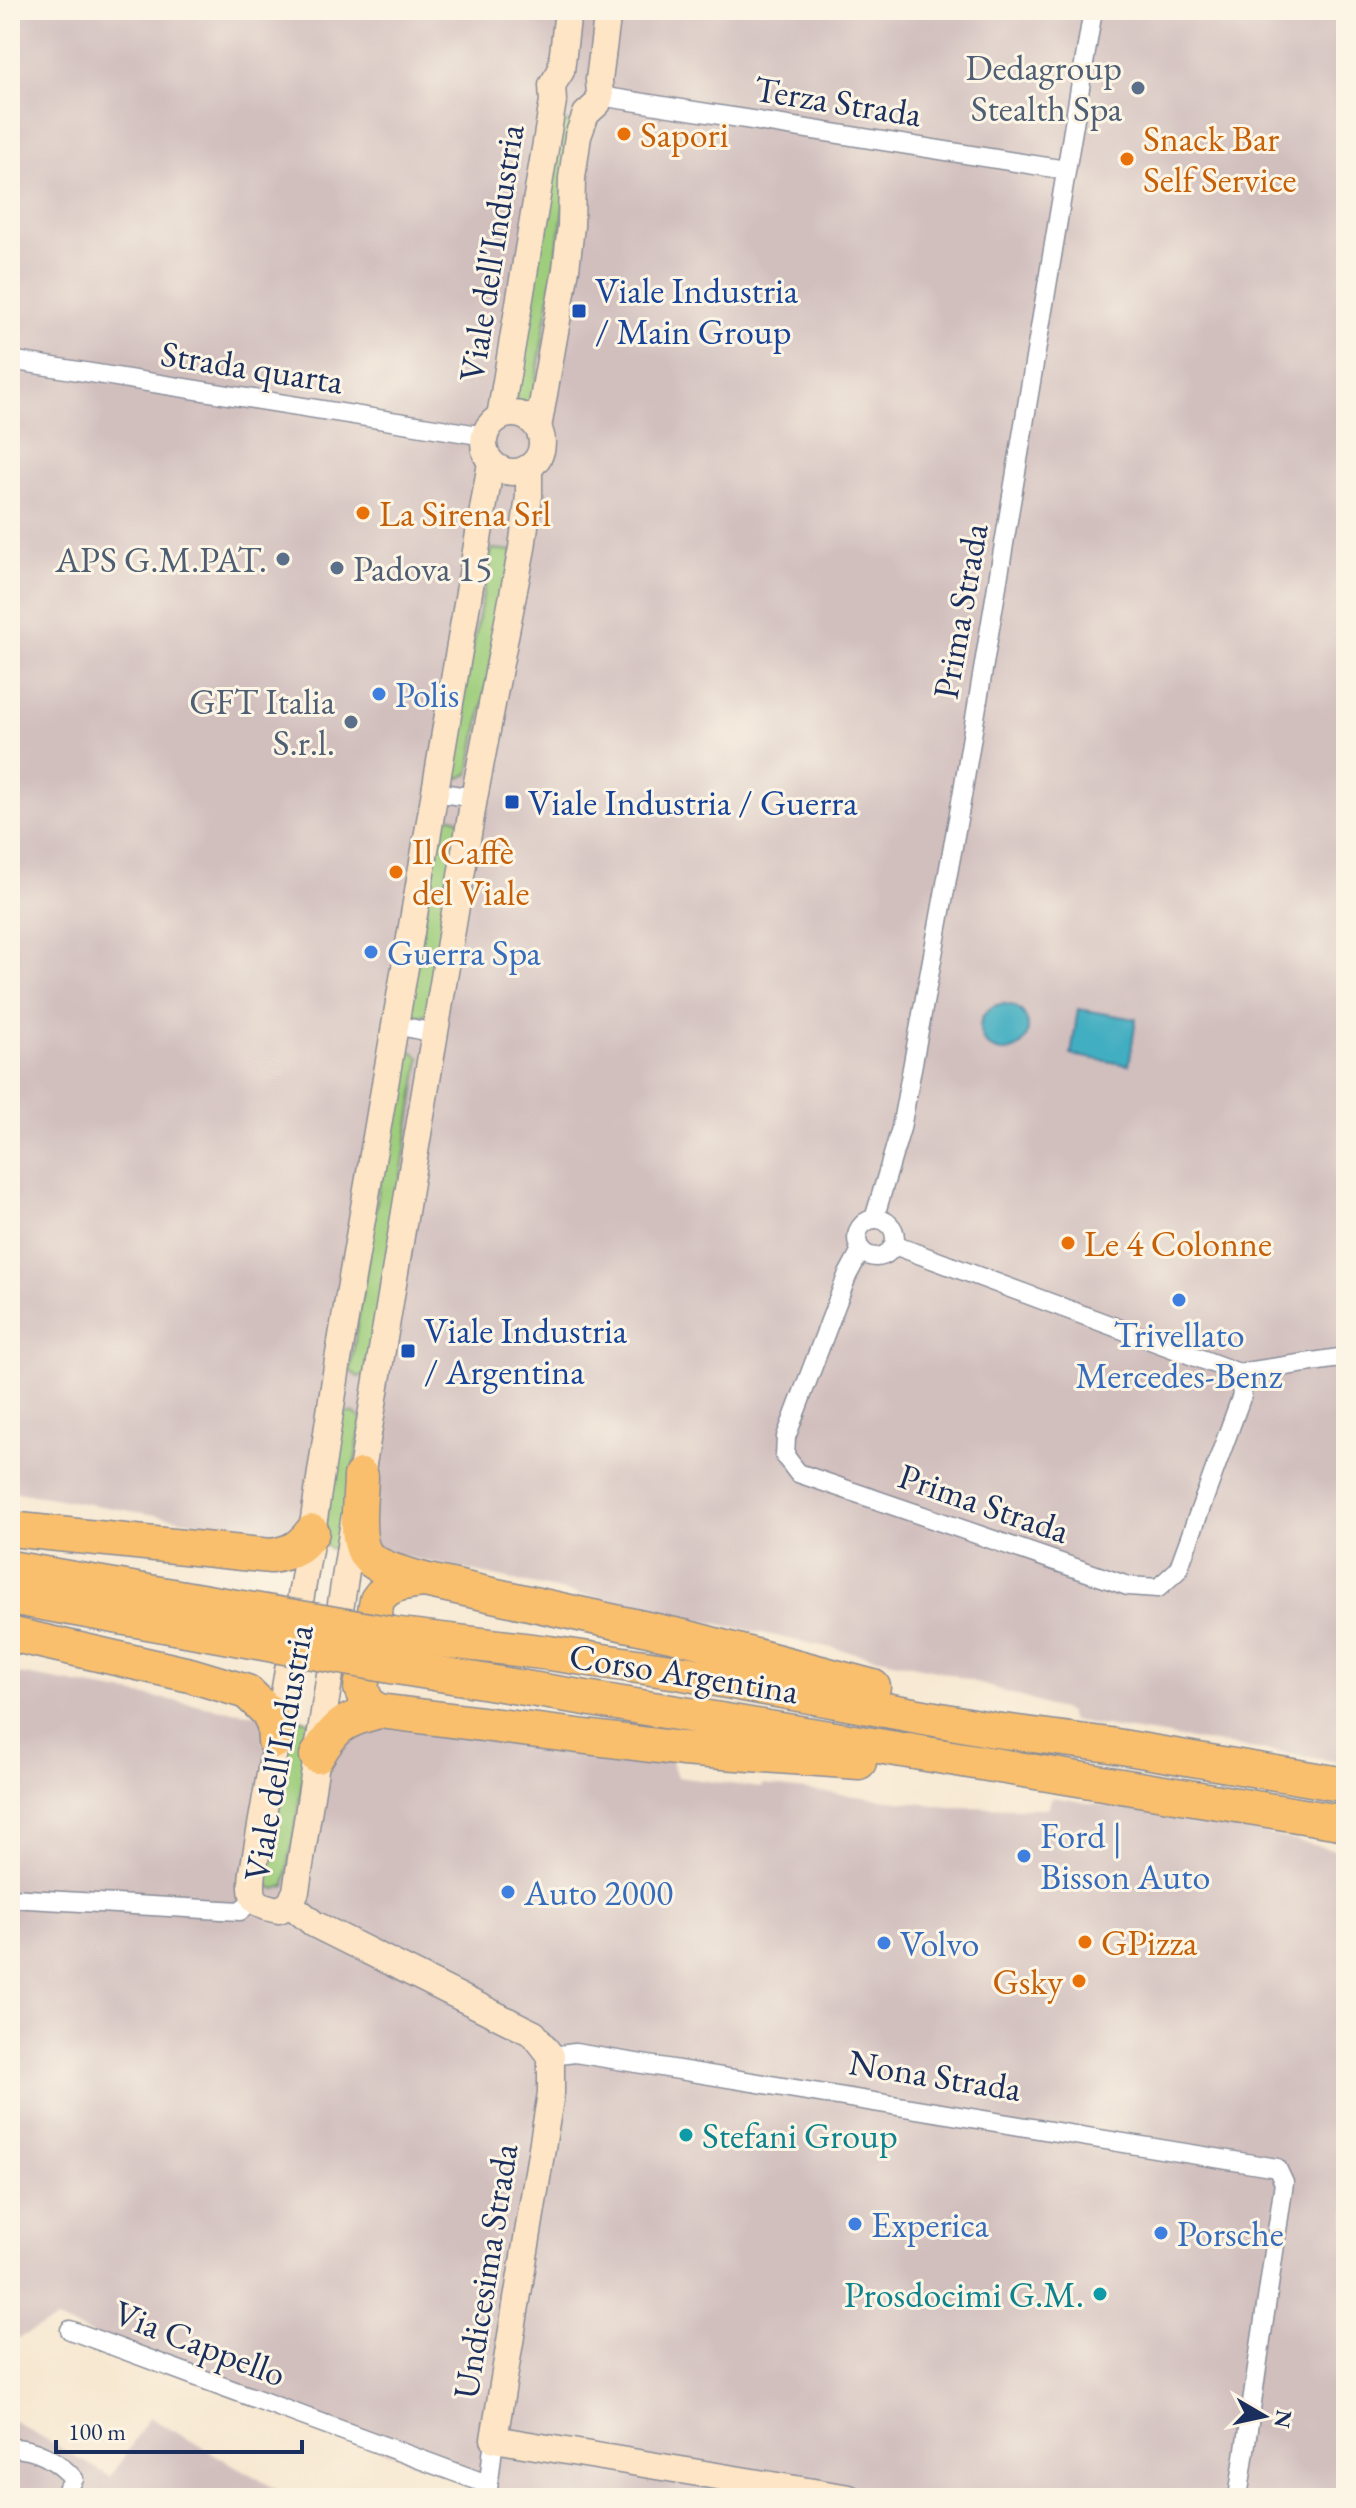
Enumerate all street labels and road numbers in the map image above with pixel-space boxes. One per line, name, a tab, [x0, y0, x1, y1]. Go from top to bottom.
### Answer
street label: Terza Strada	[751, 65, 926, 137]
street label: Viale dell'Industria	[447, 120, 535, 385]
street label: Strada quarta	[157, 329, 347, 405]
street label: Prima Strada	[921, 519, 999, 702]
street label: Prima Strada	[893, 1452, 1076, 1554]
street label: Viale dell'Industria	[232, 1620, 324, 1885]
street label: Corso Argentina	[566, 1632, 802, 1714]
street label: Nona Strada	[845, 2038, 1025, 2112]
street label: Undicesima Strada	[442, 2139, 528, 2402]
street label: Via Cappello	[107, 2289, 293, 2397]

